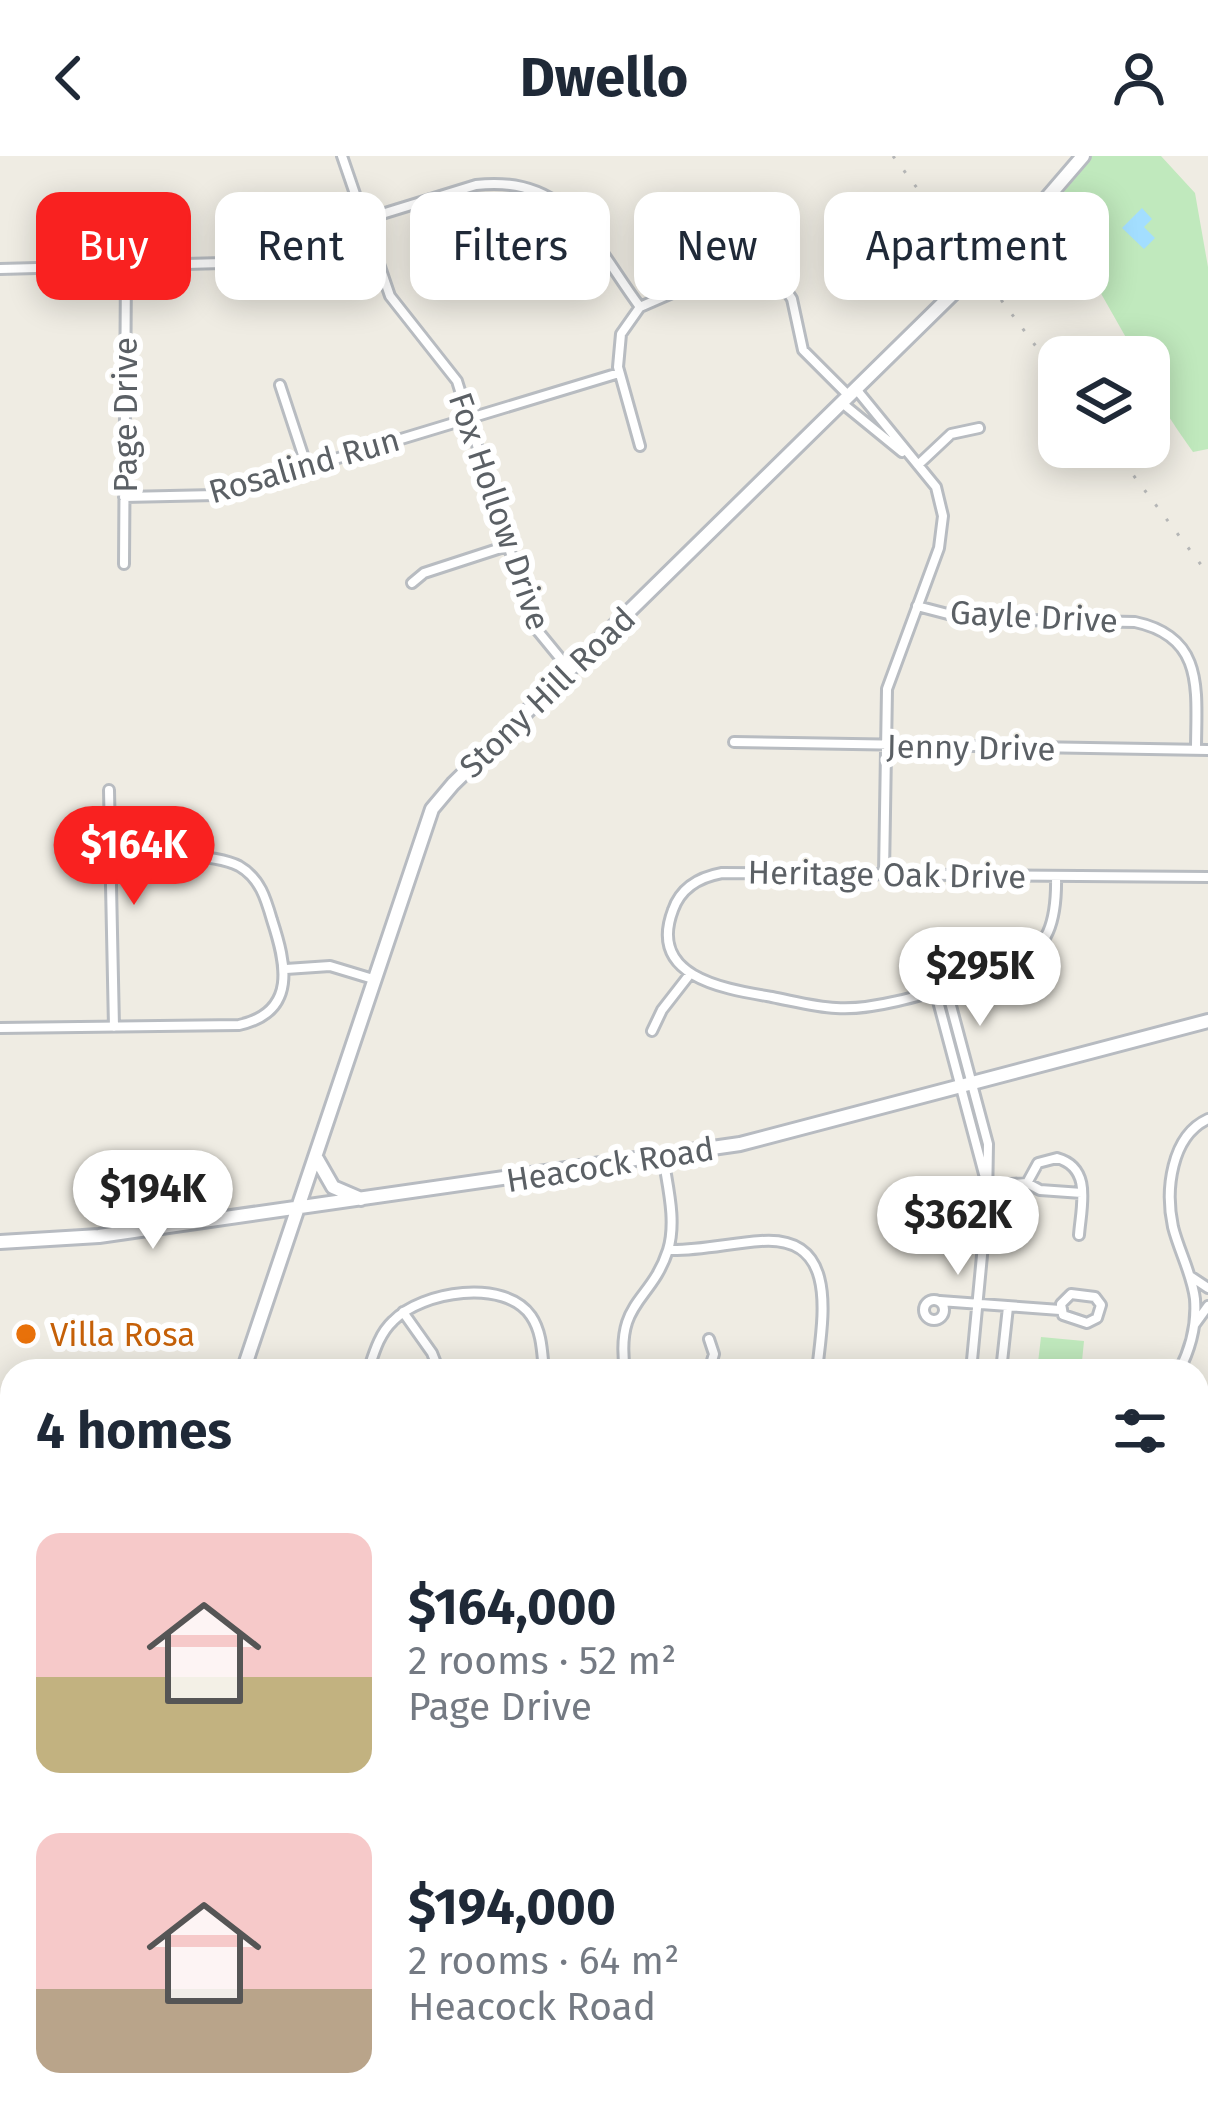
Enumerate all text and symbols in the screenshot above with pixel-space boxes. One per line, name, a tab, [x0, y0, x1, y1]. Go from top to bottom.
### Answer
icon: back	[36, 45, 102, 111]
icon: person	[1106, 45, 1172, 111]
text: Dwello	[520, 46, 688, 110]
chip: Buy	[36, 192, 191, 300]
chip: Rent	[215, 192, 386, 300]
chip: Filters	[410, 192, 610, 300]
chip: New	[634, 192, 800, 300]
chip: Apartment	[824, 192, 1109, 300]
map controls	[1038, 336, 1170, 468]
button: layers	[1038, 336, 1170, 468]
street label: Page Drive	[106, 337, 146, 493]
street label: Fox Hollow Drive	[440, 387, 558, 635]
street label: Rosalind Run	[204, 420, 404, 512]
street label: Gayle Drive	[949, 593, 1119, 641]
street label: Stony Hill Road	[452, 599, 644, 787]
street label: Jenny Drive	[886, 727, 1056, 769]
pin: $164K	[50, 806, 218, 908]
text: $164K	[81, 822, 187, 868]
street label: Heritage Oak Drive	[747, 853, 1027, 897]
pin: $295K	[896, 927, 1064, 1029]
text: $295K	[926, 943, 1034, 989]
street label: Heacock Road	[503, 1129, 717, 1201]
pin: $194K	[69, 1150, 237, 1252]
text: $194K	[100, 1166, 206, 1212]
pin: $362K	[874, 1176, 1042, 1278]
text: $362K	[904, 1192, 1012, 1238]
place label: Villa Rosa	[50, 1315, 195, 1355]
marker: Villa Rosa	[13, 1321, 39, 1347]
icon: filters	[1107, 1398, 1173, 1464]
text: 4 homes	[36, 1400, 232, 1462]
text: $164,000	[408, 1576, 616, 1638]
icon: home	[132, 1581, 276, 1725]
text: 2 rooms · 52 m²	[408, 1638, 676, 1684]
text: Page Drive	[408, 1684, 592, 1730]
text: $194,000	[408, 1876, 616, 1938]
icon: home	[132, 1881, 276, 2025]
text: 2 rooms · 64 m²	[408, 1938, 679, 1984]
text: Heacock Road	[408, 1984, 656, 2030]

